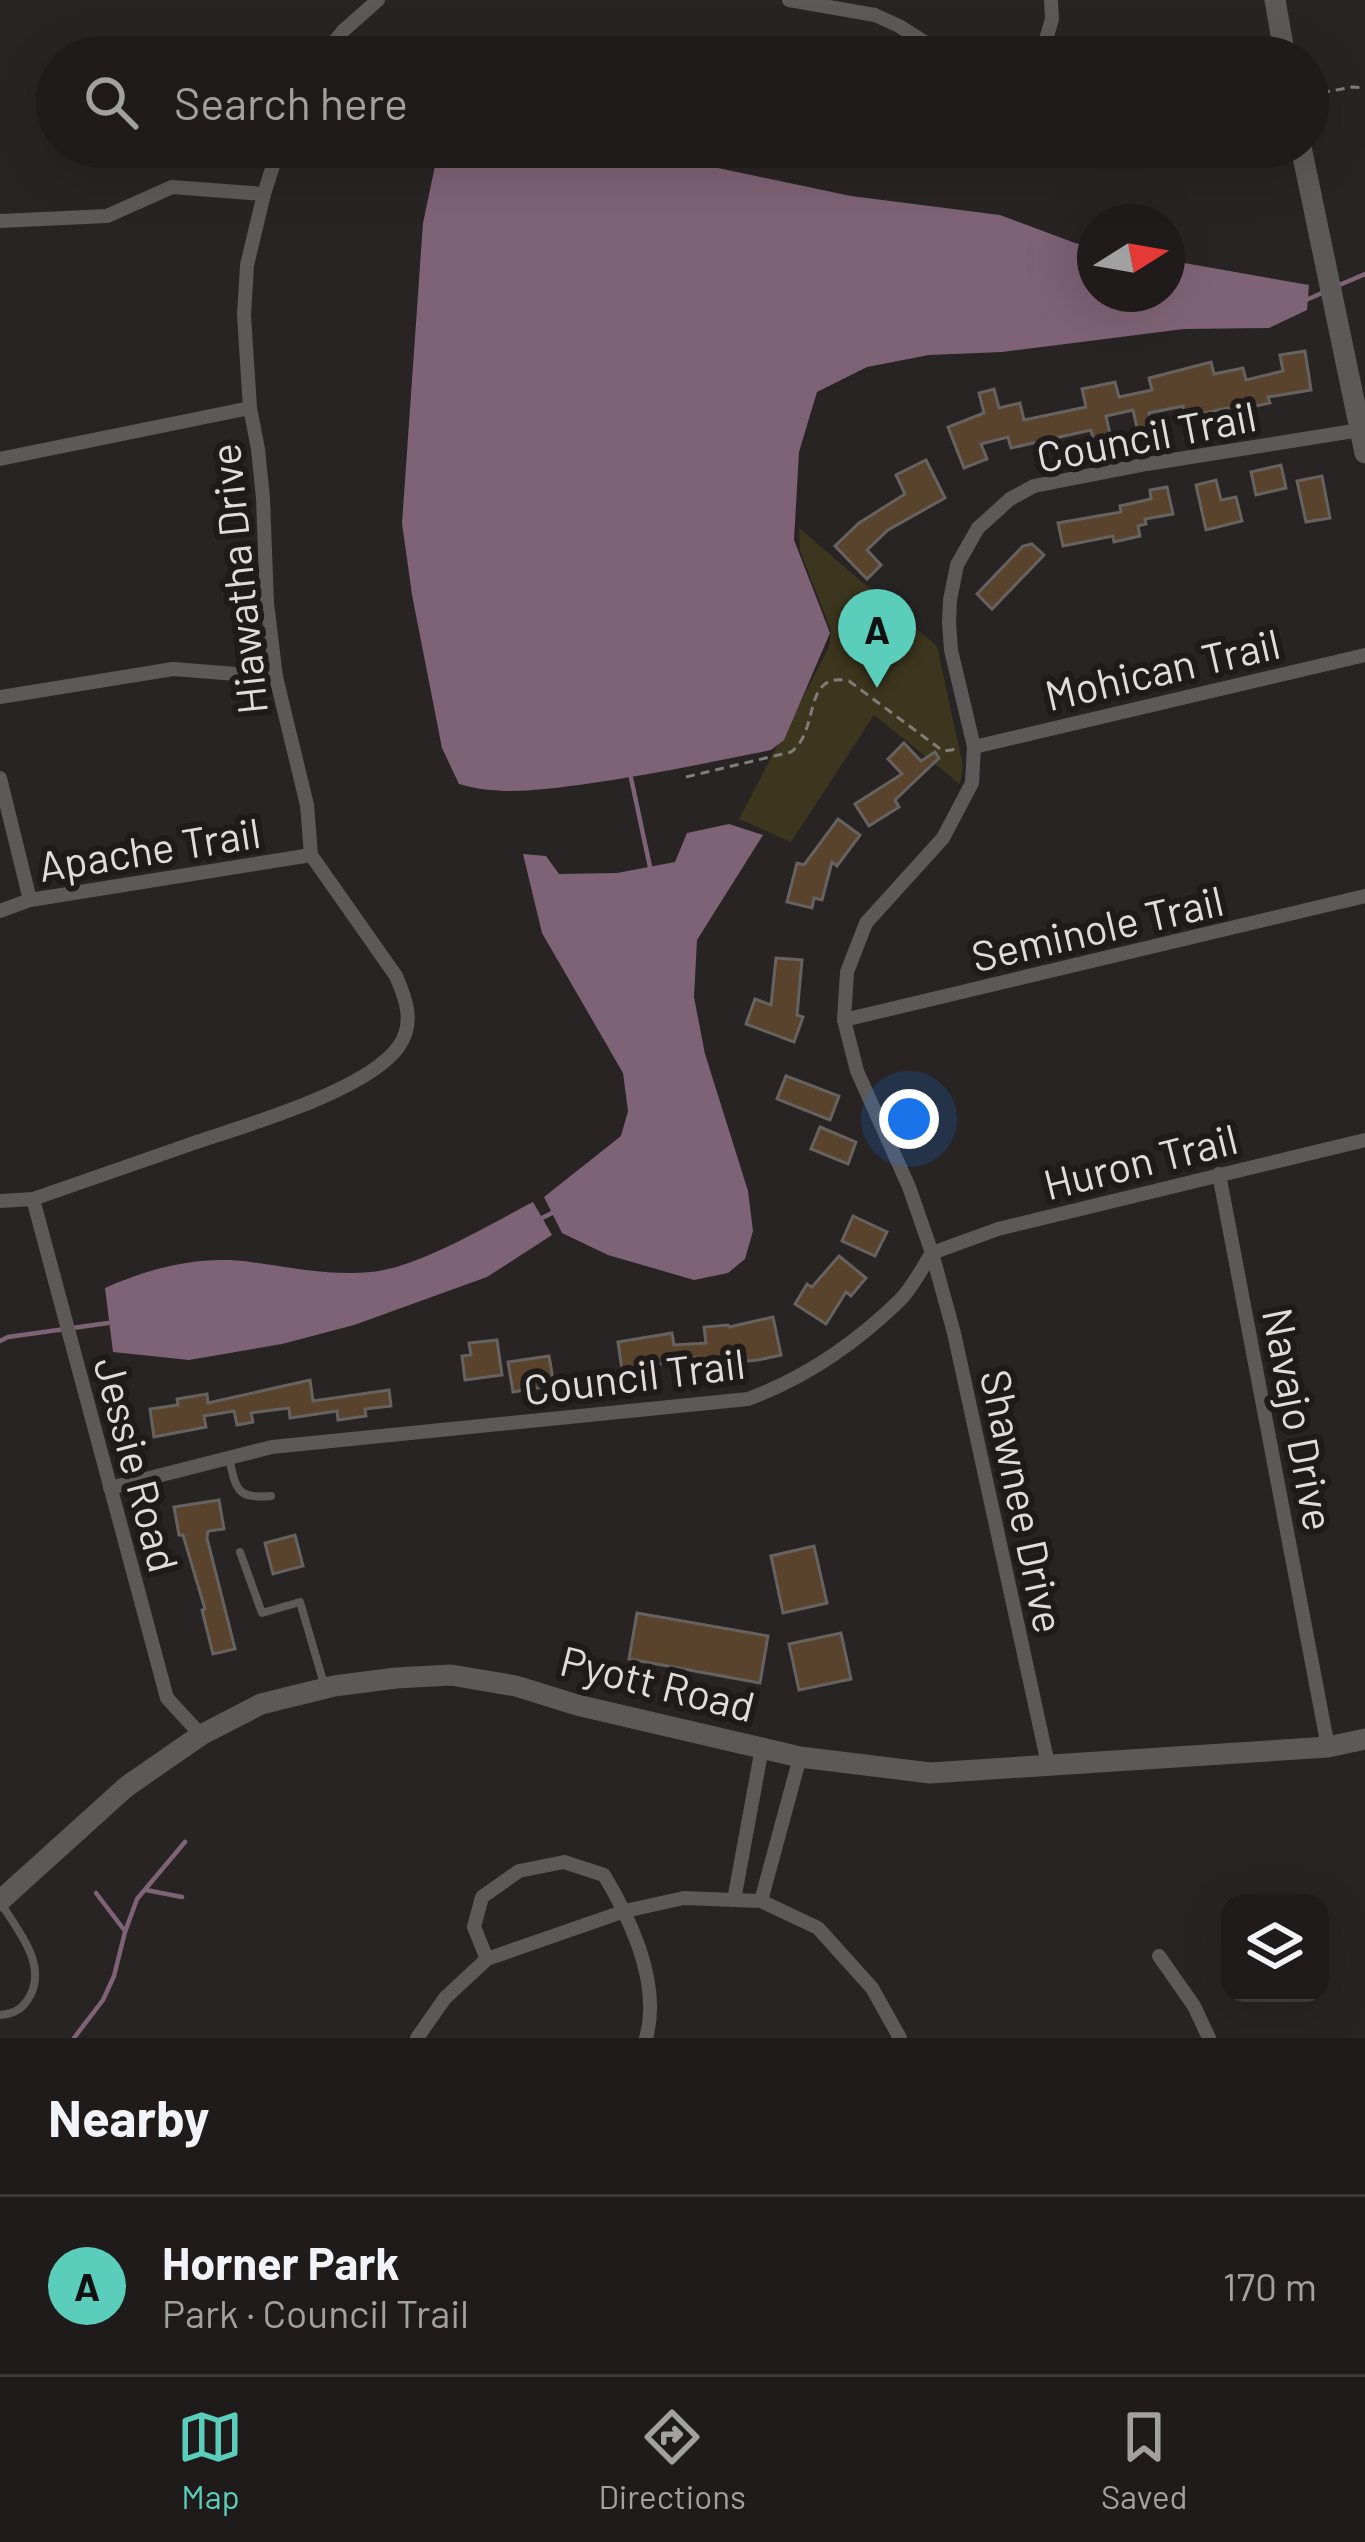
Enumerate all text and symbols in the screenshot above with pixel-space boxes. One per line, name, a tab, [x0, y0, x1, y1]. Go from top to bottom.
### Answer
search box	[36, 36, 1329, 168]
icon: search	[78, 69, 144, 135]
text: Search here	[174, 75, 408, 129]
north arrow	[1077, 204, 1185, 312]
street label: Council Trail	[1032, 389, 1260, 481]
street label: Hiawatha Drive	[198, 441, 276, 717]
pin: A	[838, 589, 916, 688]
street label: Mohican Trail	[1040, 617, 1284, 719]
street label: Apache Trail	[35, 806, 264, 891]
street label: Seminole Trail	[966, 874, 1228, 980]
your location	[879, 1089, 939, 1149]
street label: Huron Trail	[1038, 1112, 1242, 1208]
street label: Navajo Drive	[1253, 1303, 1346, 1535]
street label: Council Trail	[521, 1337, 747, 1413]
street label: Jessie Road	[85, 1351, 191, 1577]
street label: Shawnee Drive	[972, 1365, 1076, 1637]
street label: Pyott Road	[556, 1634, 760, 1731]
map controls	[1221, 1894, 1329, 2002]
button: layers	[1221, 1894, 1329, 2002]
text: Nearby	[48, 2086, 209, 2147]
text: Horner Park	[162, 2235, 399, 2289]
text: A	[74, 2262, 100, 2309]
text: 170 m	[1223, 2262, 1317, 2309]
text: Park · Council Trail	[162, 2289, 469, 2336]
tab: Map	[177, 2404, 243, 2516]
tab: Directions	[598, 2404, 746, 2516]
tab: Saved	[1101, 2404, 1188, 2516]

